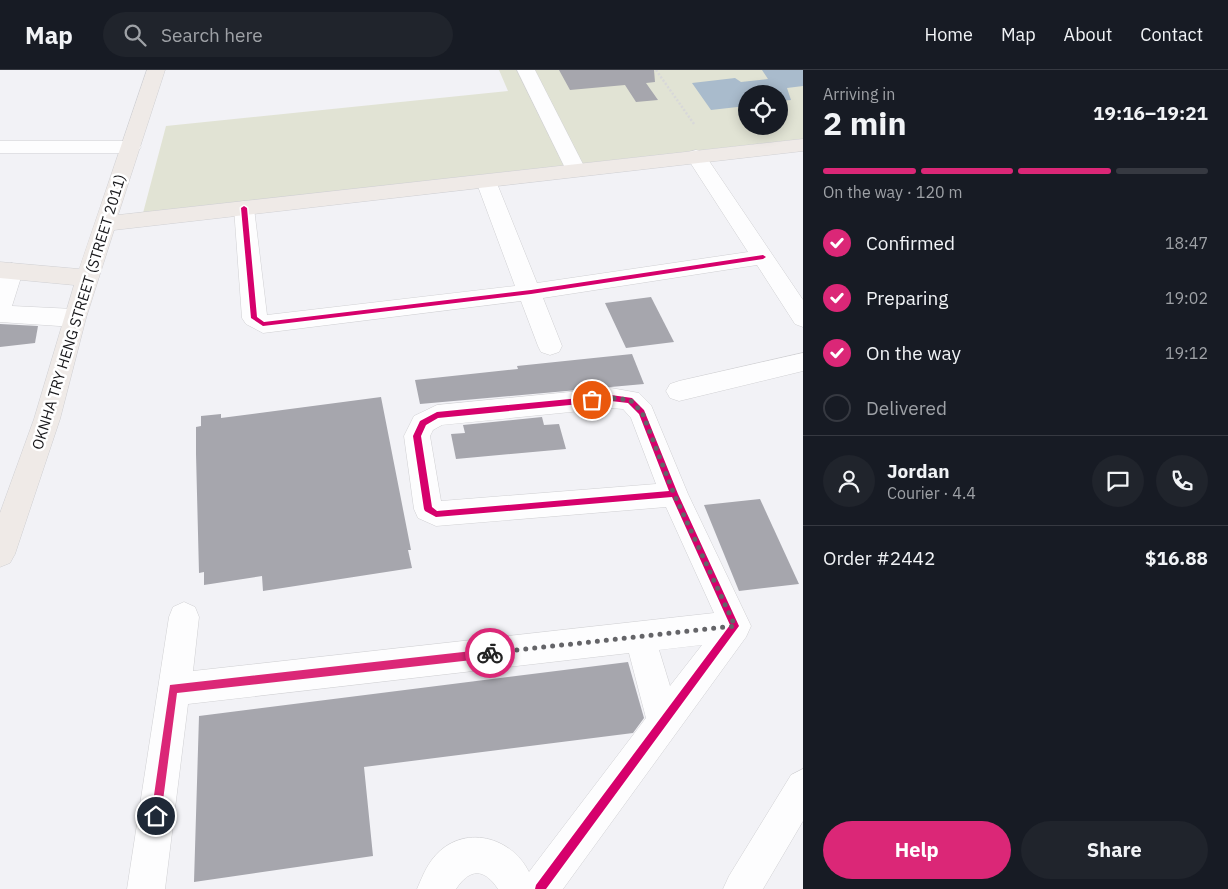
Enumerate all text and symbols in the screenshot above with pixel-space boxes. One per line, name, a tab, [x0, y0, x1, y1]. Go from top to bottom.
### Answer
search box	[103, 12, 453, 57]
text: Map	[25, 19, 73, 51]
icon: search	[121, 21, 149, 49]
text: Search here	[161, 23, 263, 47]
text: Home	[925, 23, 973, 46]
text: Map	[1001, 23, 1036, 46]
text: About	[1064, 23, 1112, 46]
text: Contact	[1140, 23, 1203, 46]
text: Arriving in	[823, 84, 895, 104]
map controls	[738, 85, 788, 135]
button: locate	[738, 85, 788, 135]
text: 19:16–19:21	[1093, 101, 1208, 125]
text: 2 min	[823, 102, 907, 144]
street label: OKNHA TRY HENG STREET (STREET 2011)	[27, 172, 130, 452]
text: On the way · 120 m	[823, 182, 962, 202]
icon: check	[823, 229, 851, 257]
text: Confirmed	[866, 231, 955, 255]
text: 18:47	[1165, 233, 1208, 253]
icon: check	[823, 284, 851, 312]
text: Preparing	[866, 286, 948, 310]
text: 19:02	[1165, 288, 1208, 308]
icon: check	[823, 339, 851, 367]
text: On the way	[866, 341, 961, 365]
text: 19:12	[1165, 343, 1208, 363]
pin	[571, 379, 613, 421]
icon: bag	[578, 386, 606, 414]
text: Delivered	[866, 396, 947, 420]
button: person	[823, 455, 875, 507]
button: chat	[1092, 455, 1144, 507]
button: phone	[1156, 455, 1208, 507]
text: Jordan	[887, 459, 950, 483]
text: Courier · 4.4	[887, 483, 976, 503]
text: Order #2442	[823, 546, 935, 570]
text: $16.88	[1145, 546, 1208, 570]
courier	[465, 628, 515, 678]
icon: bike	[476, 639, 504, 667]
pin	[135, 795, 177, 837]
icon: home	[142, 802, 170, 830]
button: Help	[823, 821, 1011, 879]
button: Share	[1021, 821, 1208, 879]

